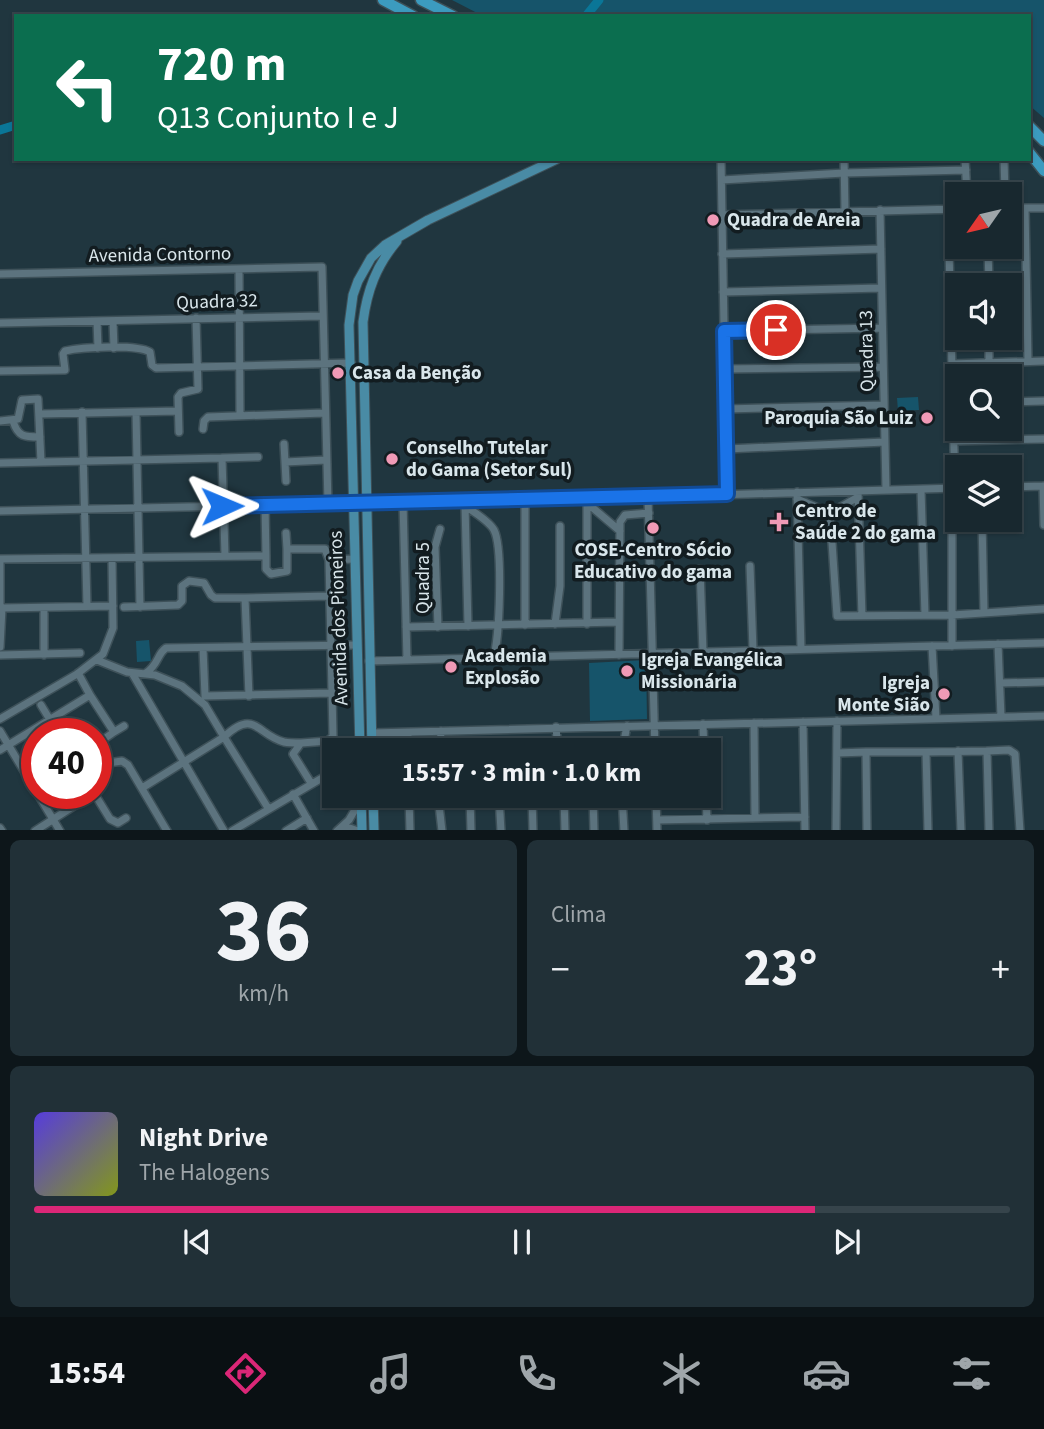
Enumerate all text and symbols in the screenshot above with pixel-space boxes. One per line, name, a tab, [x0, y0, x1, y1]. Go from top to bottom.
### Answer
text: 720 m	[157, 30, 286, 100]
icon: left	[42, 42, 133, 133]
text: Q13 Conjunto I e J	[157, 95, 399, 141]
north arrow	[945, 182, 1022, 259]
map controls	[945, 182, 1022, 532]
place label: Quadra de Areia	[727, 207, 860, 234]
marker: Quadra de Areia	[705, 212, 721, 228]
street label: Avenida Contorno	[88, 240, 232, 270]
button: sound	[945, 273, 1022, 350]
street label: Quadra 32	[176, 287, 258, 317]
pin	[746, 300, 806, 360]
street label: Quadra 13	[853, 310, 881, 392]
icon: arrive	[757, 311, 795, 349]
place label: Casa da Benção	[352, 360, 481, 387]
button: search	[945, 364, 1022, 441]
marker: Casa da Benção	[330, 365, 346, 381]
place label: Paroquia São Luiz	[764, 405, 913, 432]
marker: Paroquia São Luiz	[919, 410, 935, 426]
place label: Conselho Tutelar do Gama (Setor Sul)	[406, 435, 572, 484]
marker: Conselho Tutelar do Gama (Setor Sul)	[384, 451, 400, 467]
button: layers	[945, 455, 1022, 532]
position arrow	[185, 469, 259, 543]
place label: Centro de Saúde 2 do gama	[795, 498, 936, 547]
marker: Centro de Saúde 2 do gama	[769, 512, 789, 532]
marker: COSE-Centro Sócio Educativo do gama	[645, 520, 661, 536]
street label: Avenida dos Pioneiros	[322, 530, 356, 706]
place label: COSE-Centro Sócio Educativo do gama	[574, 537, 732, 586]
street label: Quadra 5	[410, 542, 437, 614]
place label: Academia Explosão	[464, 643, 547, 692]
place label: Igreja Evangélica Missionária	[641, 647, 783, 696]
marker: Academia Explosão	[443, 659, 459, 675]
marker: Igreja Evangélica Missionária	[619, 663, 635, 679]
place label: Igreja Monte Sião	[837, 670, 930, 719]
marker: Igreja Monte Sião	[936, 686, 952, 702]
speed limit sign: 40	[21, 718, 112, 809]
text: 15:57 · 3 min · 1.0 km	[402, 754, 641, 791]
text: 36	[215, 867, 312, 996]
text: Clima	[551, 898, 606, 931]
text: 23°	[744, 932, 817, 1006]
text: −	[551, 943, 570, 997]
text: +	[991, 943, 1010, 997]
text: km/h	[238, 977, 289, 1010]
text: Night Drive	[139, 1119, 268, 1156]
text: The Halogens	[139, 1156, 270, 1189]
icon: previous	[178, 1223, 216, 1261]
icon: pause	[503, 1223, 541, 1261]
icon: next	[828, 1223, 866, 1261]
icon: directions	[221, 1349, 270, 1398]
icon: music	[366, 1349, 415, 1398]
icon: phone	[512, 1349, 561, 1398]
icon: climate	[657, 1349, 706, 1398]
icon: car	[802, 1349, 851, 1398]
icon: filters	[947, 1349, 996, 1398]
text: 15:54	[48, 1350, 125, 1396]

